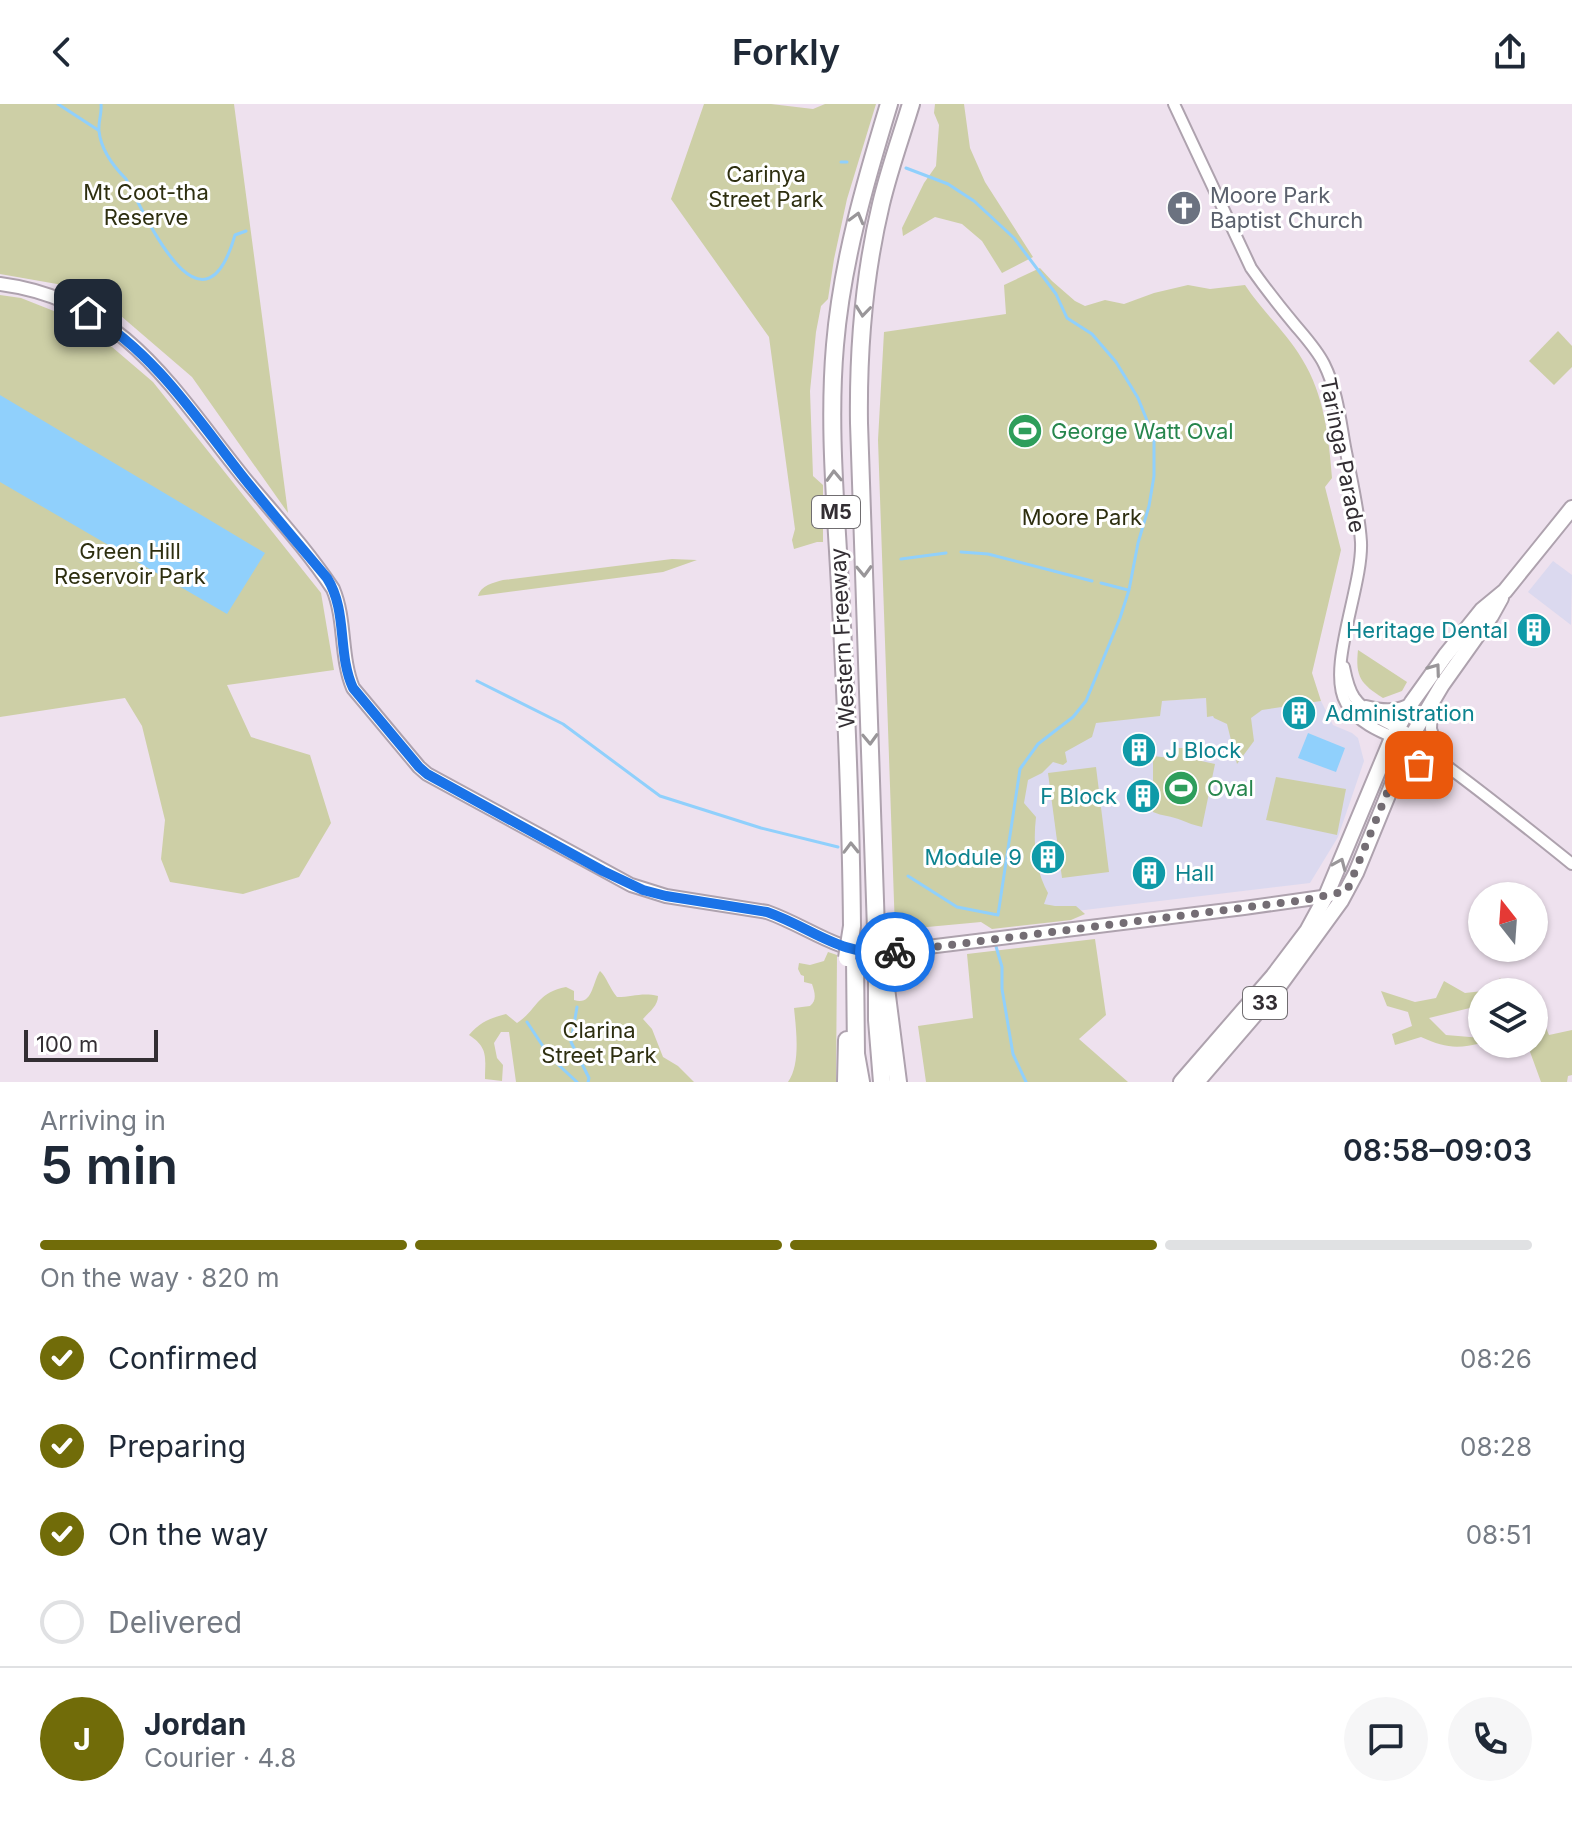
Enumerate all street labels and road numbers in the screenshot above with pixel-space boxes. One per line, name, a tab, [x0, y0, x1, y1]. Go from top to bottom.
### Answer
street label: Taringa Parade	[1315, 375, 1371, 535]
road number: M5	[812, 496, 860, 528]
street label: Western Freeway	[824, 547, 860, 729]
road number: 33	[1243, 987, 1287, 1019]

